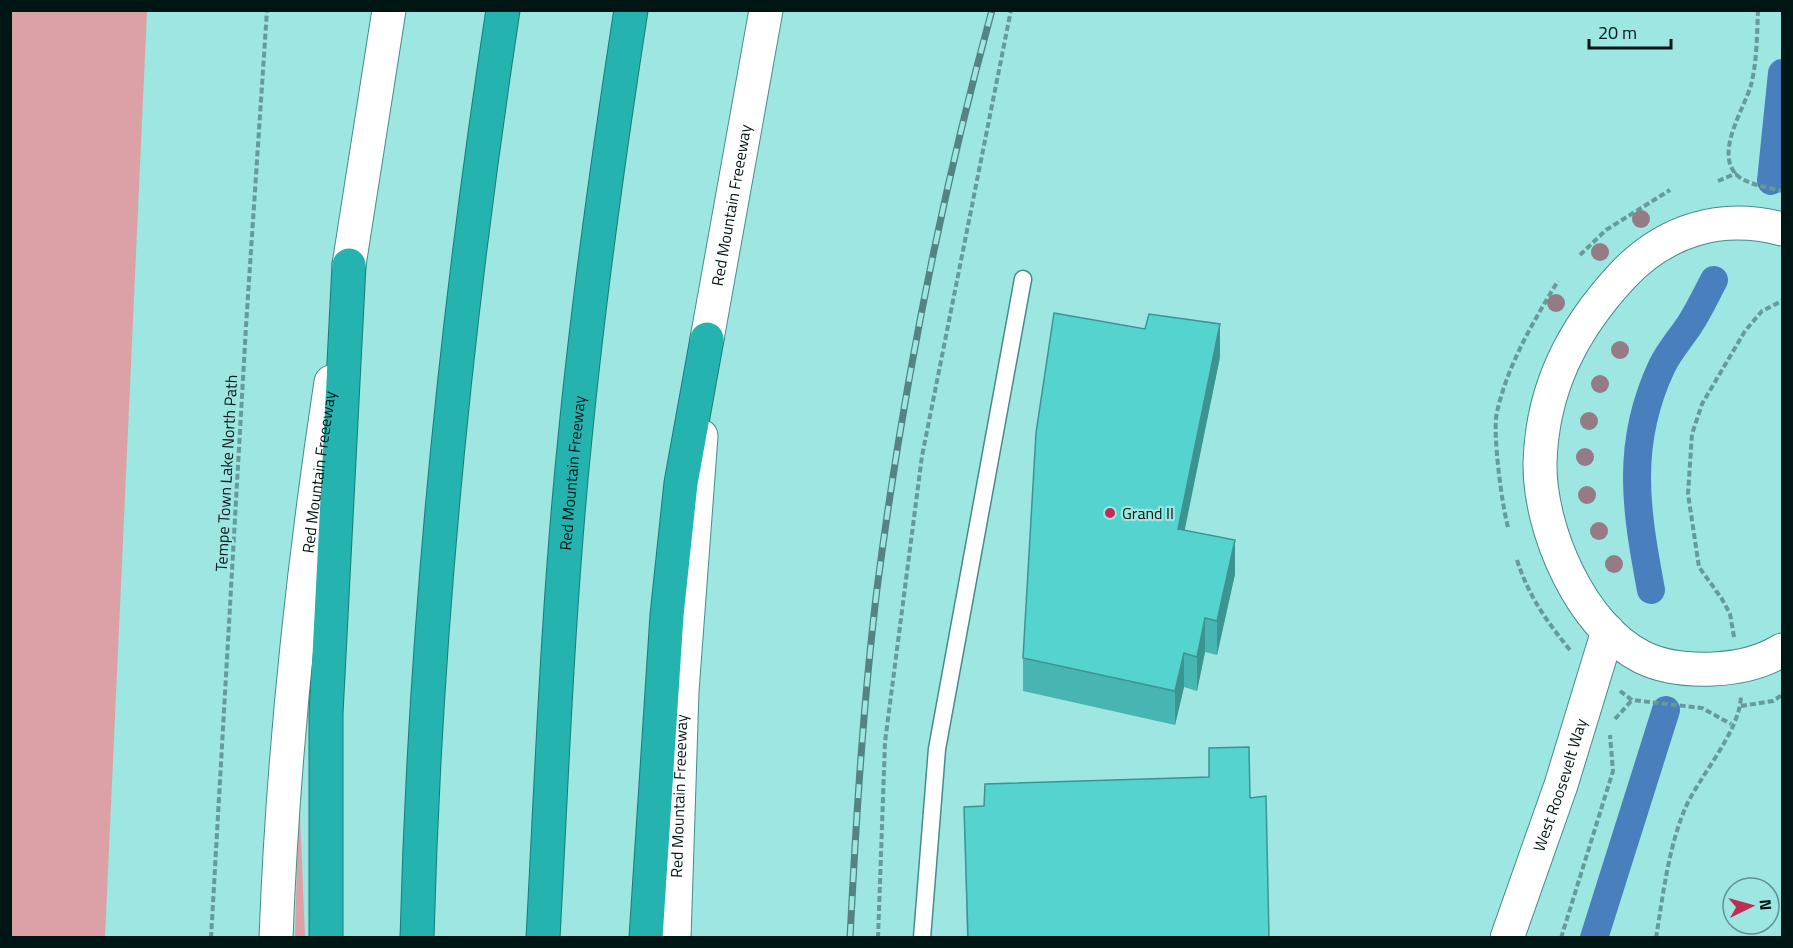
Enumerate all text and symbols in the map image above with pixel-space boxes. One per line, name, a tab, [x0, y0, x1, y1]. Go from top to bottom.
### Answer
scale bar	[1589, 12, 1672, 50]
text: 20 m	[1598, 19, 1637, 46]
street label: Red Mountain Freeeway	[705, 122, 757, 288]
street label: Tempe Town Lake North Path	[209, 374, 243, 572]
street label: Red Mountain Freeeway	[296, 389, 342, 555]
street label: Red Mountain Freeway	[553, 394, 591, 551]
place label: Grand II	[1122, 501, 1174, 525]
marker: Grand II	[1103, 506, 1117, 520]
street label: Red Mountain Freeeway	[664, 714, 693, 878]
street label: West Roosevelt Way	[1527, 715, 1593, 855]
north arrow	[1721, 876, 1781, 936]
text: N	[1754, 898, 1778, 911]

